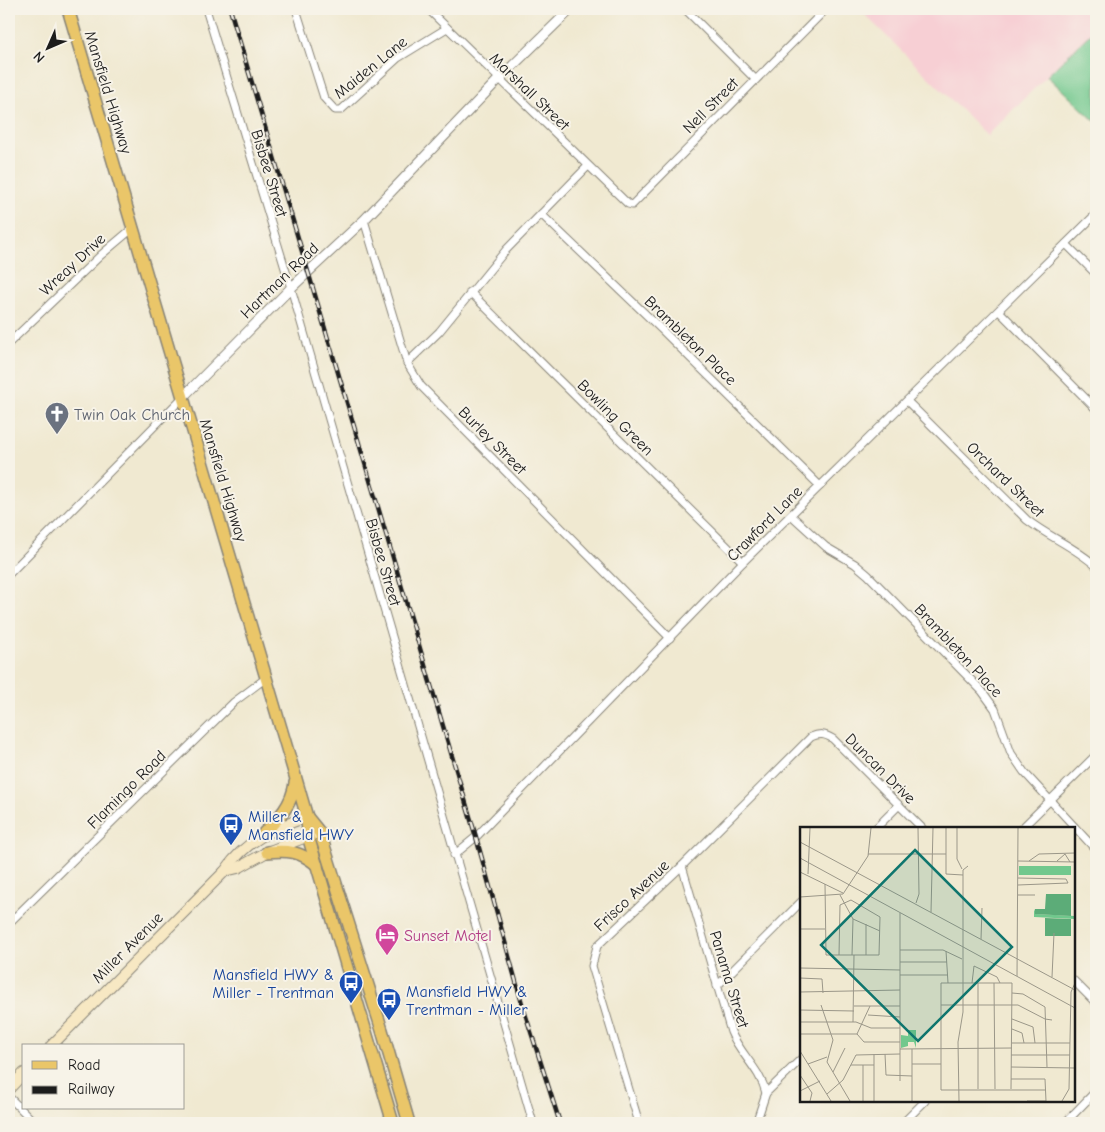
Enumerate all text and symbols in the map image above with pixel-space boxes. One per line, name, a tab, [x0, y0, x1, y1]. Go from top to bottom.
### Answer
north arrow	[22, 22, 72, 72]
street label: Mansfield Highway	[81, 29, 136, 157]
street label: Maiden Lane	[330, 33, 411, 103]
text: N	[30, 48, 48, 66]
street label: Marshall Street	[486, 49, 573, 135]
street label: Nell Street	[679, 74, 742, 137]
street label: Bisbee Street	[247, 128, 291, 219]
street label: Wreay Drive	[36, 230, 109, 300]
street label: Hartman Road	[237, 239, 322, 322]
street label: Brambleton Place	[641, 292, 740, 389]
street label: Bowling Green	[574, 376, 657, 459]
church icon: Twin Oak Church	[44, 401, 70, 435]
street label: Burley Street	[455, 403, 530, 479]
place label: Twin Oak Church	[74, 406, 190, 424]
street label: Mansfield Highway	[196, 417, 251, 545]
street label: Orchard Street	[963, 438, 1048, 521]
street label: Crawford Lane	[723, 482, 806, 565]
street label: Bisbee Street	[362, 516, 404, 609]
street label: Brambleton Place	[911, 600, 1006, 701]
street label: Duncan Drive	[842, 730, 919, 807]
street label: Flamingo Road	[84, 747, 170, 833]
place label: Miller & Mansfield HWY	[248, 808, 354, 844]
bus stop icon: Miller & Mansfield HWY	[218, 812, 244, 846]
inset map	[800, 827, 1075, 1102]
street label: Frisco Avenue	[590, 856, 673, 935]
street label: Miller Avenue	[89, 909, 167, 987]
hotel icon: Sunset Motel	[374, 922, 400, 956]
place label: Sunset Motel	[404, 927, 492, 945]
street label: Panama Street	[706, 929, 752, 1030]
place label: Mansfield HWY & Miller - Trentman	[212, 966, 334, 1002]
bus stop icon: Mansfield HWY & Miller - Trentman	[338, 970, 364, 1004]
place label: Mansfield HWY & Trentman - Miller	[406, 983, 528, 1019]
bus stop icon: Mansfield HWY & Trentman - Miller	[376, 987, 402, 1021]
legend	[22, 1044, 185, 1110]
text: Road	[68, 1056, 100, 1074]
text: Railway	[68, 1080, 115, 1098]

